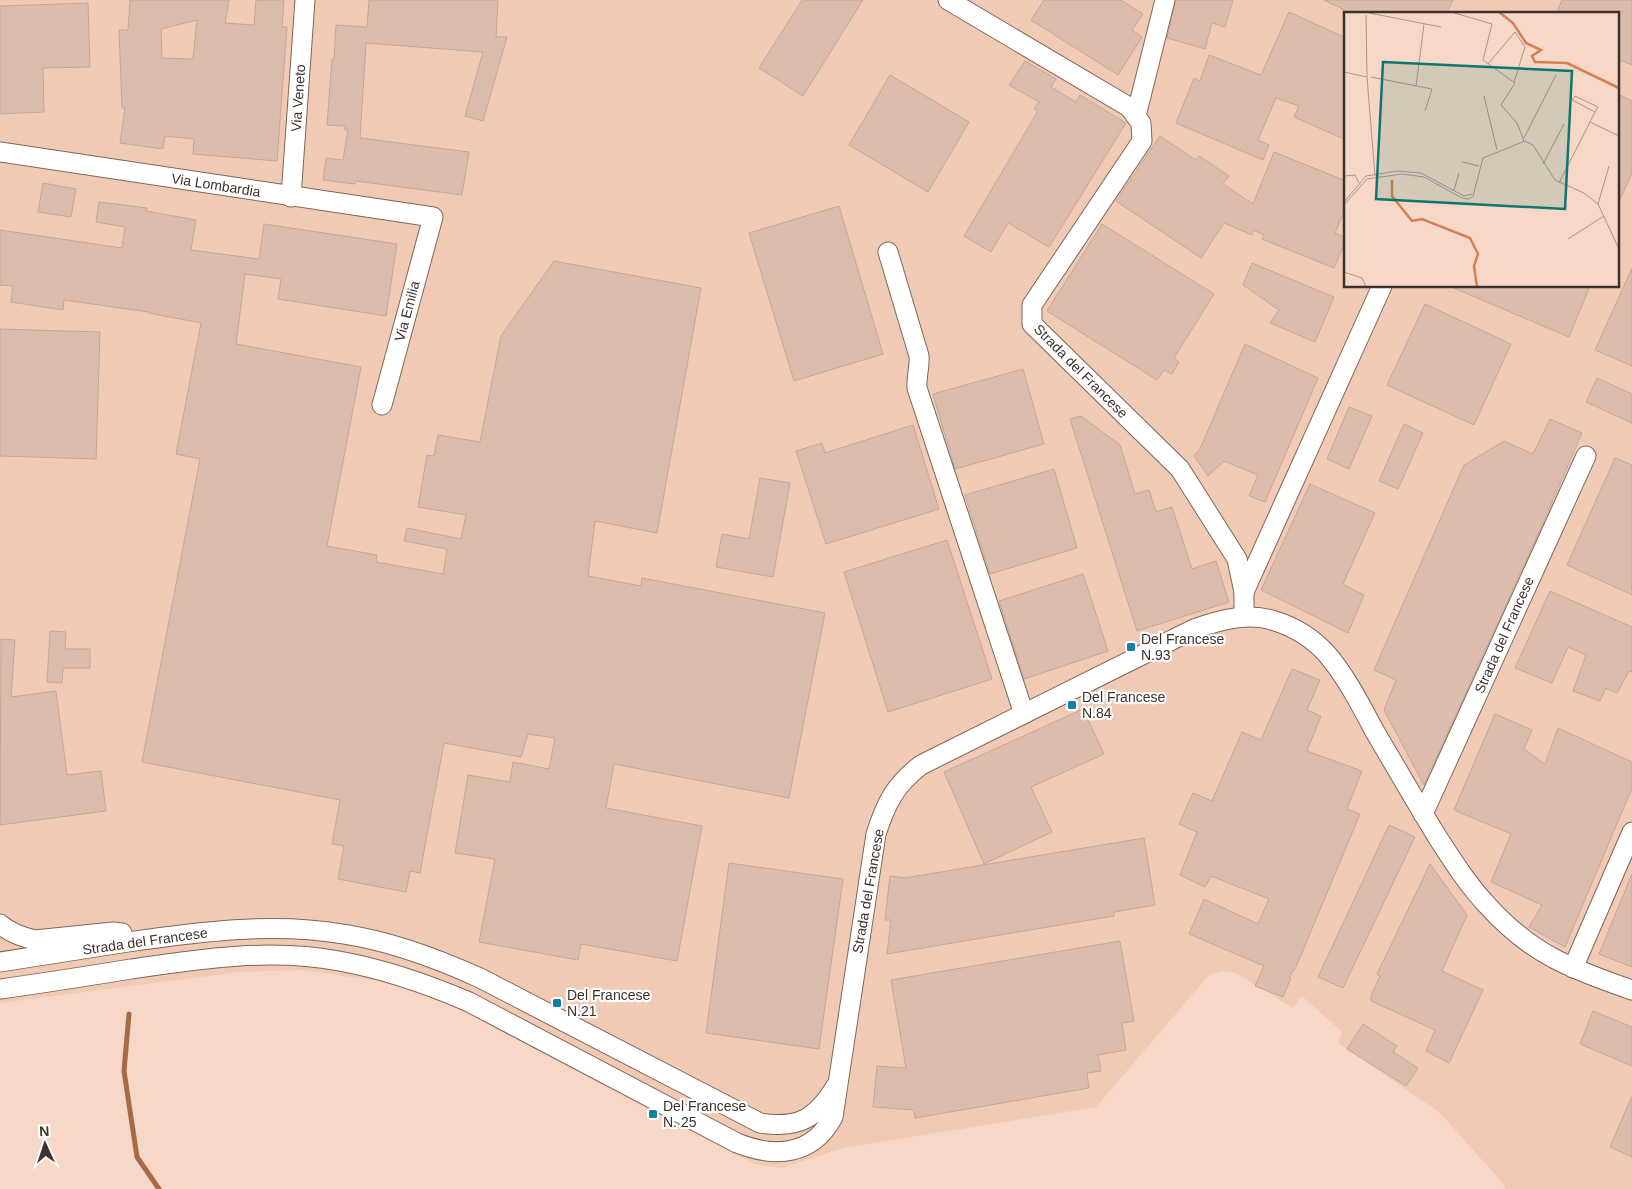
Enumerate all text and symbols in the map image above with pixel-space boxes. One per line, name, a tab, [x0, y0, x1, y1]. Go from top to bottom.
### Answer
inset map	[1344, 12, 1620, 288]
street label: Via Veneto	[288, 64, 308, 132]
street label: Via Lombardia	[170, 170, 262, 200]
street label: Via Emilia	[391, 279, 423, 343]
street label: Strada del Francese	[1031, 321, 1131, 421]
street label: Strada del Francese	[1471, 574, 1537, 696]
place label: Del Francese N.93	[1141, 631, 1224, 663]
marker: Del Francese N.93	[1125, 641, 1137, 653]
place label: Del Francese N.84	[1082, 689, 1165, 721]
marker: Del Francese N.84	[1066, 699, 1078, 711]
street label: Strada del Francese	[849, 827, 887, 954]
street label: Strada del Francese	[81, 924, 209, 958]
place label: Del Francese N.21	[567, 987, 650, 1019]
marker: Del Francese N.21	[551, 997, 563, 1009]
place label: Del Francese N. 25	[663, 1098, 746, 1130]
marker: Del Francese N. 25	[647, 1108, 659, 1120]
north arrow	[20, 1119, 70, 1169]
text: N	[39, 1123, 50, 1139]

